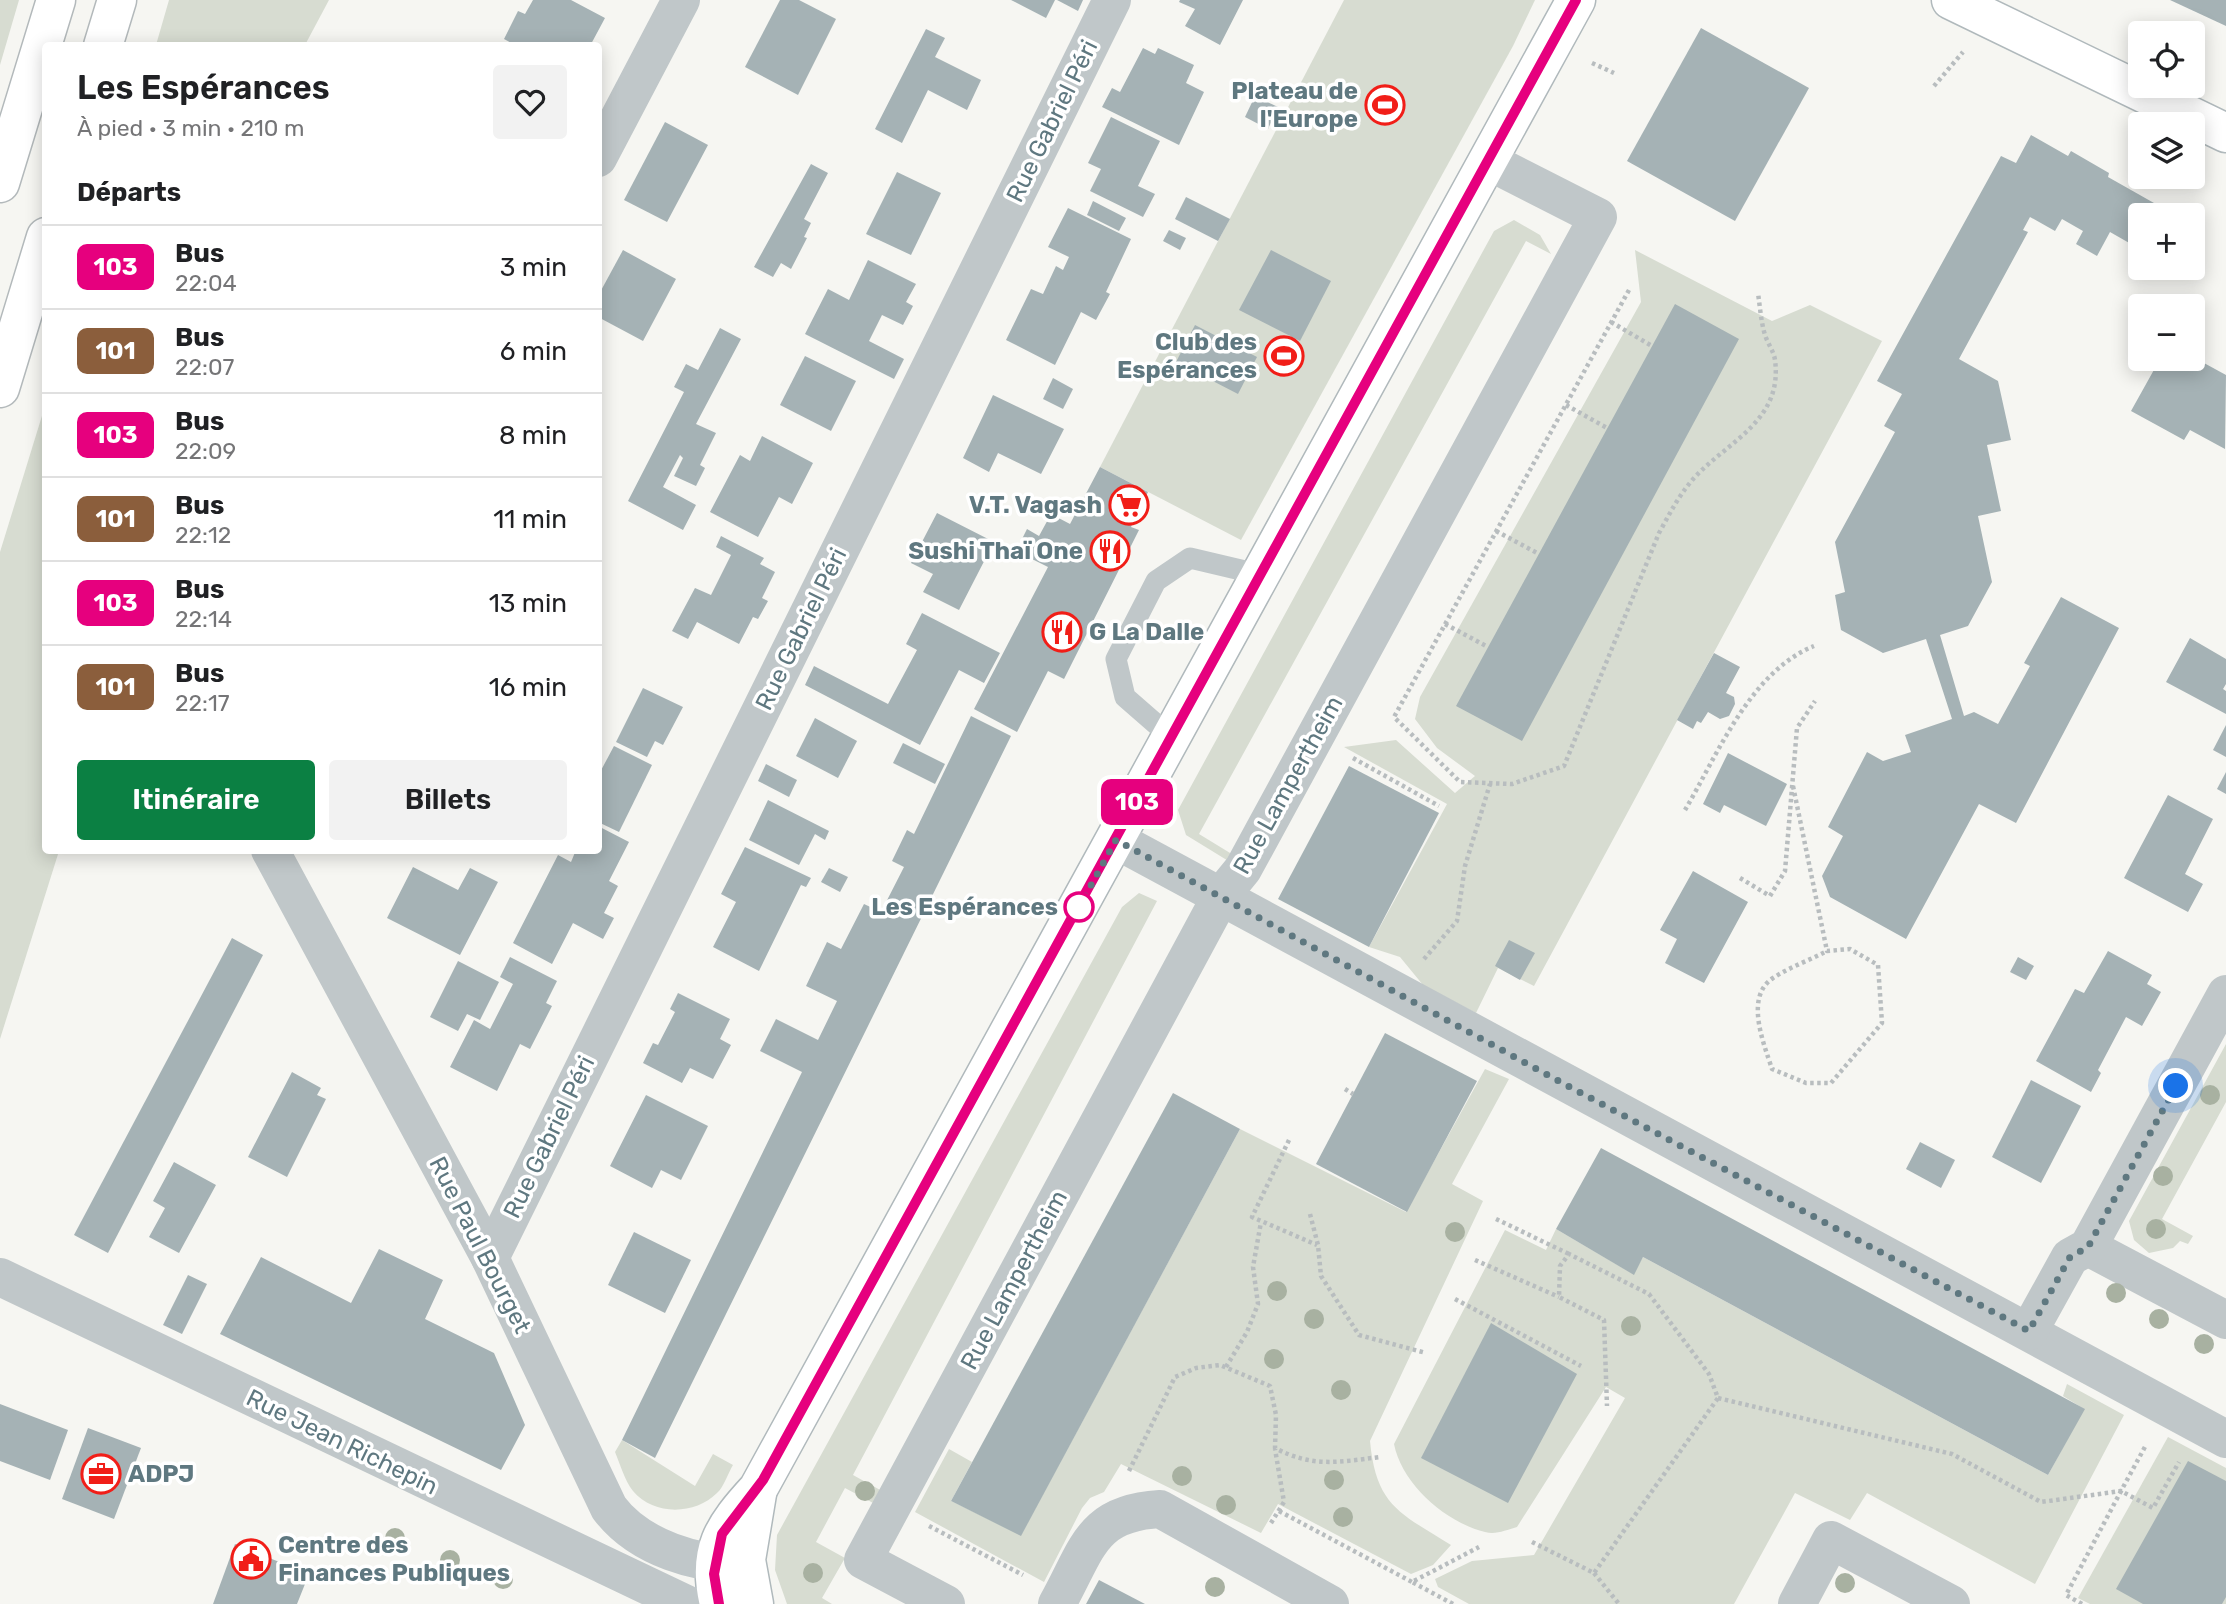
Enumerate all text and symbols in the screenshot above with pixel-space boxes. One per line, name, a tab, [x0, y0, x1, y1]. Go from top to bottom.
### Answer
map controls	[2128, 21, 2205, 371]
button: locate	[2128, 21, 2205, 98]
street label: Rue Gabriel Péri	[1001, 35, 1103, 207]
button: heart	[493, 65, 567, 139]
text: Les Espérances	[77, 68, 330, 107]
place label: Plateau de l'Europe	[1231, 77, 1358, 133]
sports icon: Plateau de l'Europe	[1364, 84, 1406, 126]
button: layers	[2128, 112, 2205, 189]
text: À pied · 3 min · 210 m	[77, 114, 304, 142]
text: Départs	[77, 177, 181, 208]
button: +	[2128, 203, 2205, 280]
text: Bus	[175, 238, 224, 269]
text: 3 min	[500, 252, 567, 283]
text: 103	[93, 253, 138, 281]
text: 22:04	[175, 269, 237, 297]
button: −	[2128, 294, 2205, 371]
text: Bus	[175, 322, 224, 353]
place label: Club des Espérances	[1117, 328, 1257, 384]
sports icon: Club des Espérances	[1263, 335, 1305, 377]
text: 6 min	[500, 336, 567, 367]
text: 101	[95, 337, 136, 365]
text: 22:07	[175, 353, 234, 381]
text: Bus	[175, 406, 224, 437]
text: 8 min	[499, 420, 567, 451]
text: 103	[93, 421, 138, 449]
text: 22:09	[175, 437, 236, 465]
supermarket icon: V.T. Vagash	[1108, 484, 1150, 526]
text: Bus	[175, 490, 224, 521]
place label: V.T. Vagash	[969, 491, 1102, 519]
text: 11 min	[493, 504, 567, 535]
text: 101	[95, 505, 136, 533]
text: 22:12	[175, 521, 231, 549]
restaurant icon: Sushi Thaï One	[1089, 530, 1131, 572]
place label: Sushi Thaï One	[908, 537, 1083, 565]
street label: Rue Gabriel Péri	[750, 543, 852, 715]
text: Bus	[175, 574, 224, 605]
text: 13 min	[489, 588, 567, 619]
text: 103	[93, 589, 138, 617]
text: 22:14	[175, 605, 232, 633]
restaurant icon: G La Dalle	[1041, 611, 1083, 653]
place label: G La Dalle	[1089, 618, 1204, 646]
text: Bus	[175, 658, 224, 689]
text: 16 min	[489, 672, 567, 703]
text: 101	[95, 673, 136, 701]
text: 22:17	[175, 689, 230, 717]
street label: Rue Lampertheim	[1228, 691, 1348, 879]
button: Itinéraire	[77, 760, 315, 840]
button: Billets	[329, 760, 567, 840]
line badge: 103	[1097, 779, 1177, 825]
text: 103	[1115, 788, 1159, 816]
marker: Les Espérances	[1064, 892, 1094, 922]
place label: Les Espérances	[871, 893, 1058, 921]
street label: Rue Gabriel Péri	[498, 1051, 600, 1223]
your location	[2158, 1068, 2193, 1103]
street label: Rue Paul Bourget	[423, 1152, 537, 1338]
street label: Rue Lampertheim	[955, 1186, 1073, 1374]
street label: Rue Jean Richepin	[242, 1384, 442, 1500]
office icon: ADPJ	[80, 1453, 122, 1495]
place label: ADPJ	[128, 1460, 194, 1488]
place label: Centre des Finances Publiques	[278, 1531, 510, 1587]
public building icon: Centre des Finances Publiques	[230, 1538, 272, 1580]

